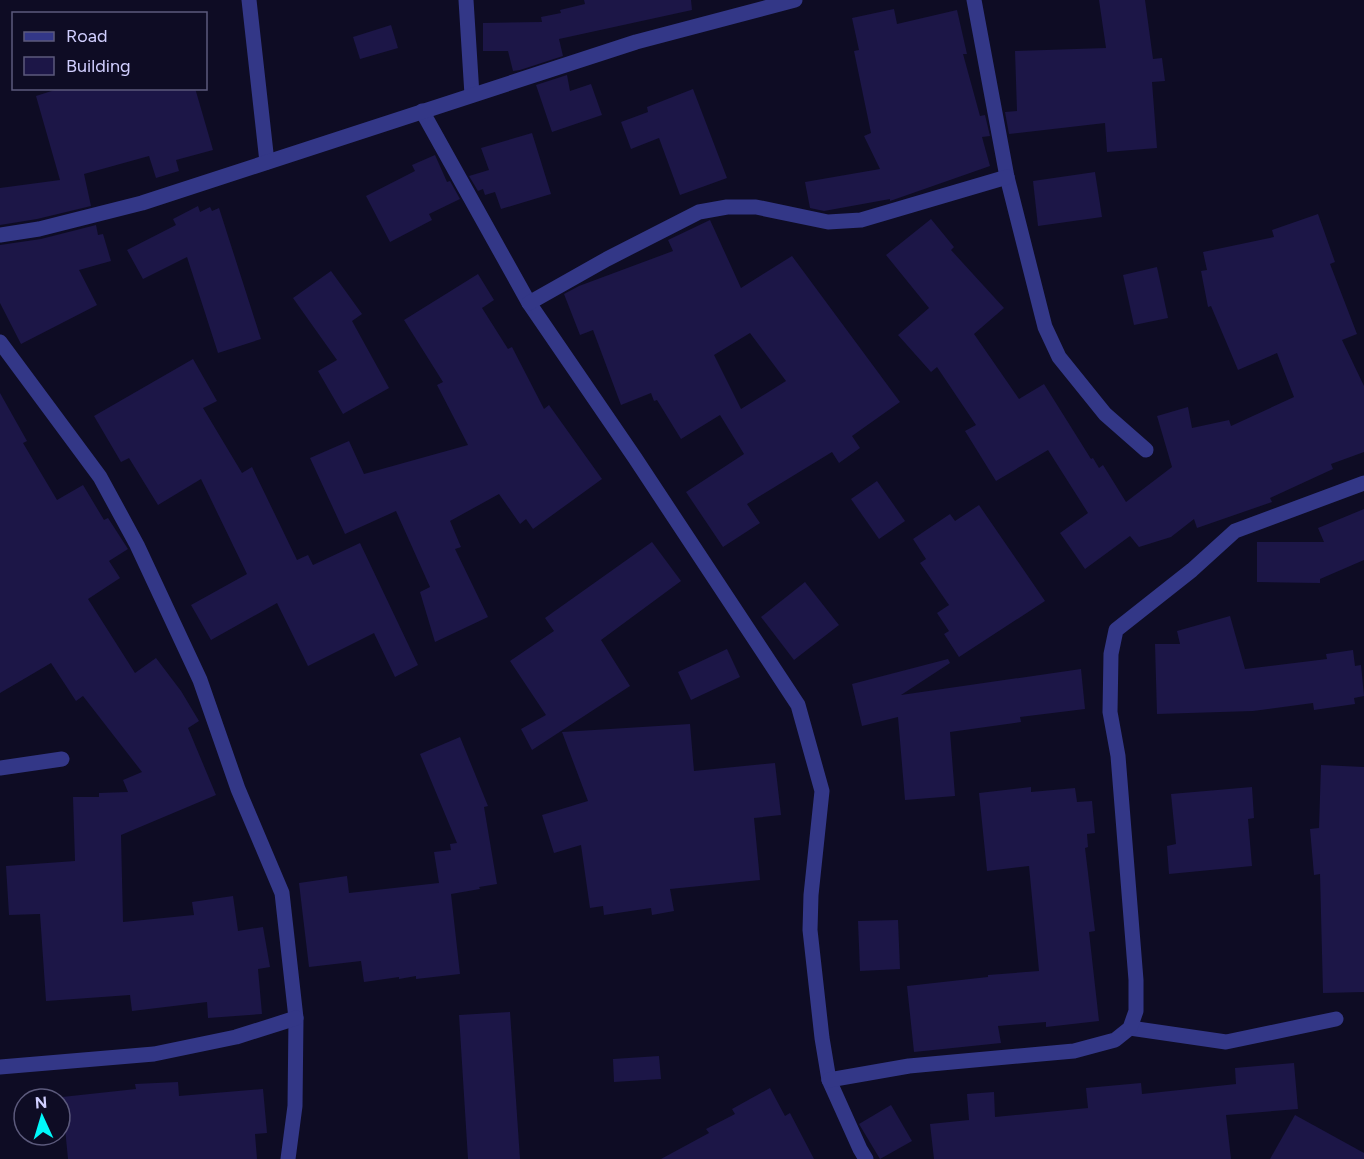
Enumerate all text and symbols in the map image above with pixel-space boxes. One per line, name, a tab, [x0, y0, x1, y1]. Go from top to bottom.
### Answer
legend	[12, 12, 207, 90]
text: Road	[66, 25, 107, 47]
text: Building	[66, 55, 131, 77]
north arrow	[12, 1087, 72, 1147]
text: N	[34, 1093, 48, 1112]

